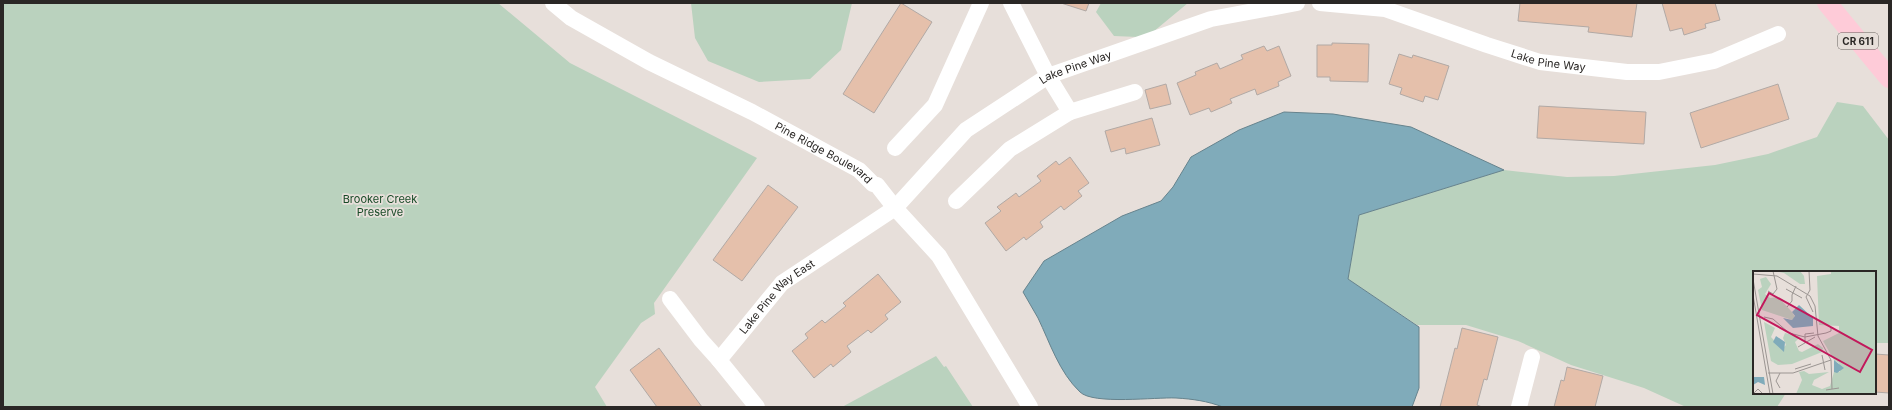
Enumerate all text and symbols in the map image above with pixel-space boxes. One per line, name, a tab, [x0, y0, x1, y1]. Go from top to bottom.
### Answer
road number: CR 611	[1838, 33, 1878, 49]
street label: Lake Pine Way	[1509, 46, 1586, 74]
street label: Lake Pine Way	[1036, 47, 1113, 87]
street label: Pine Ridge Boulevard	[773, 119, 875, 186]
park label: Brooker Creek Preserve	[343, 192, 417, 219]
street label: Lake Pine Way East	[736, 256, 818, 337]
inset map	[1753, 271, 1876, 394]

